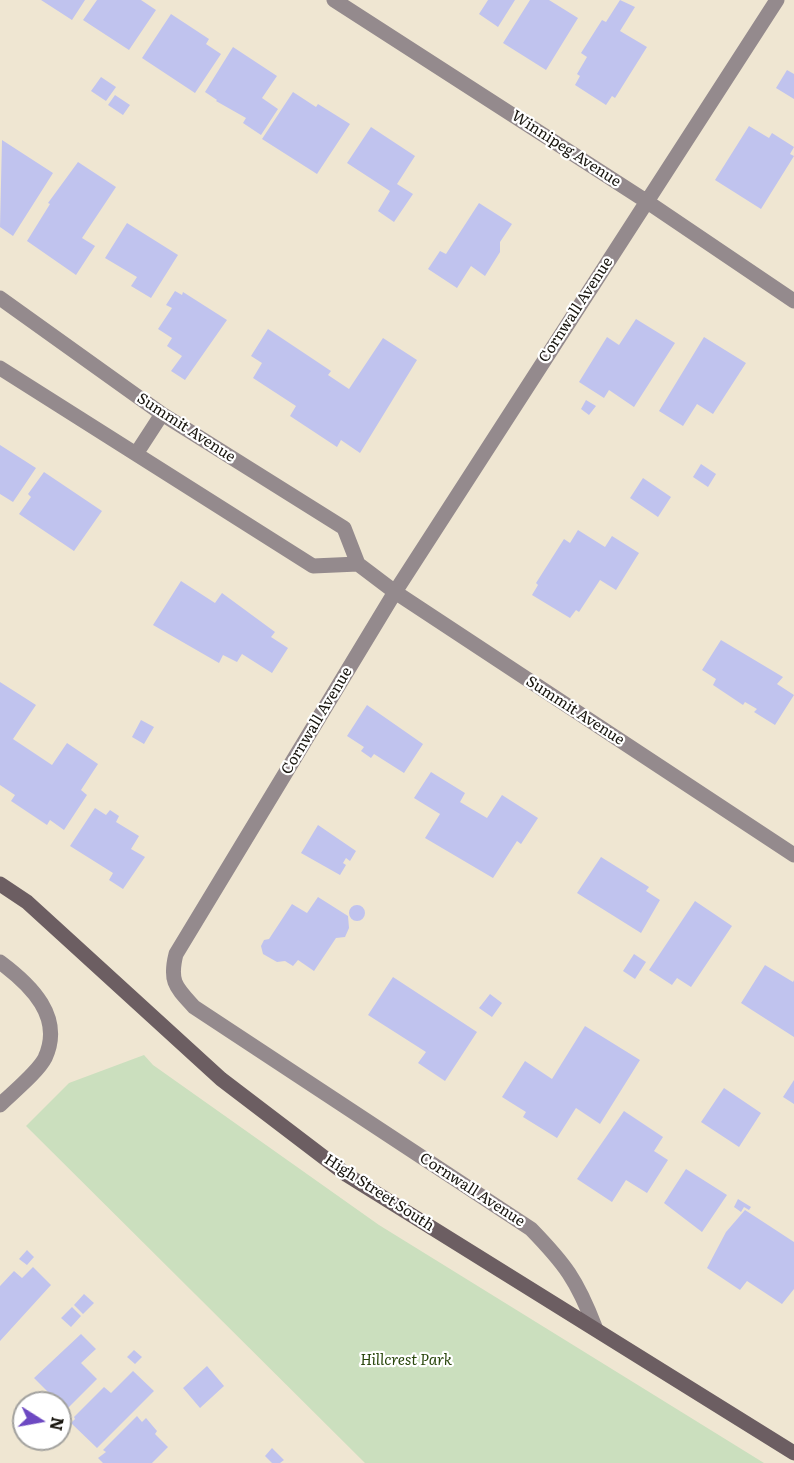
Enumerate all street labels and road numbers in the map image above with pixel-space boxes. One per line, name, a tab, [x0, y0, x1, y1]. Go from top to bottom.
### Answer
street label: Winnipeg Avenue	[508, 107, 624, 191]
street label: Cornwall Avenue	[535, 254, 617, 366]
street label: Summit Avenue	[133, 390, 239, 466]
street label: Cornwall Avenue	[278, 664, 356, 778]
street label: Summit Avenue	[522, 673, 628, 749]
street label: Cornwall Avenue	[416, 1149, 528, 1231]
street label: High Street South	[321, 1151, 437, 1235]

